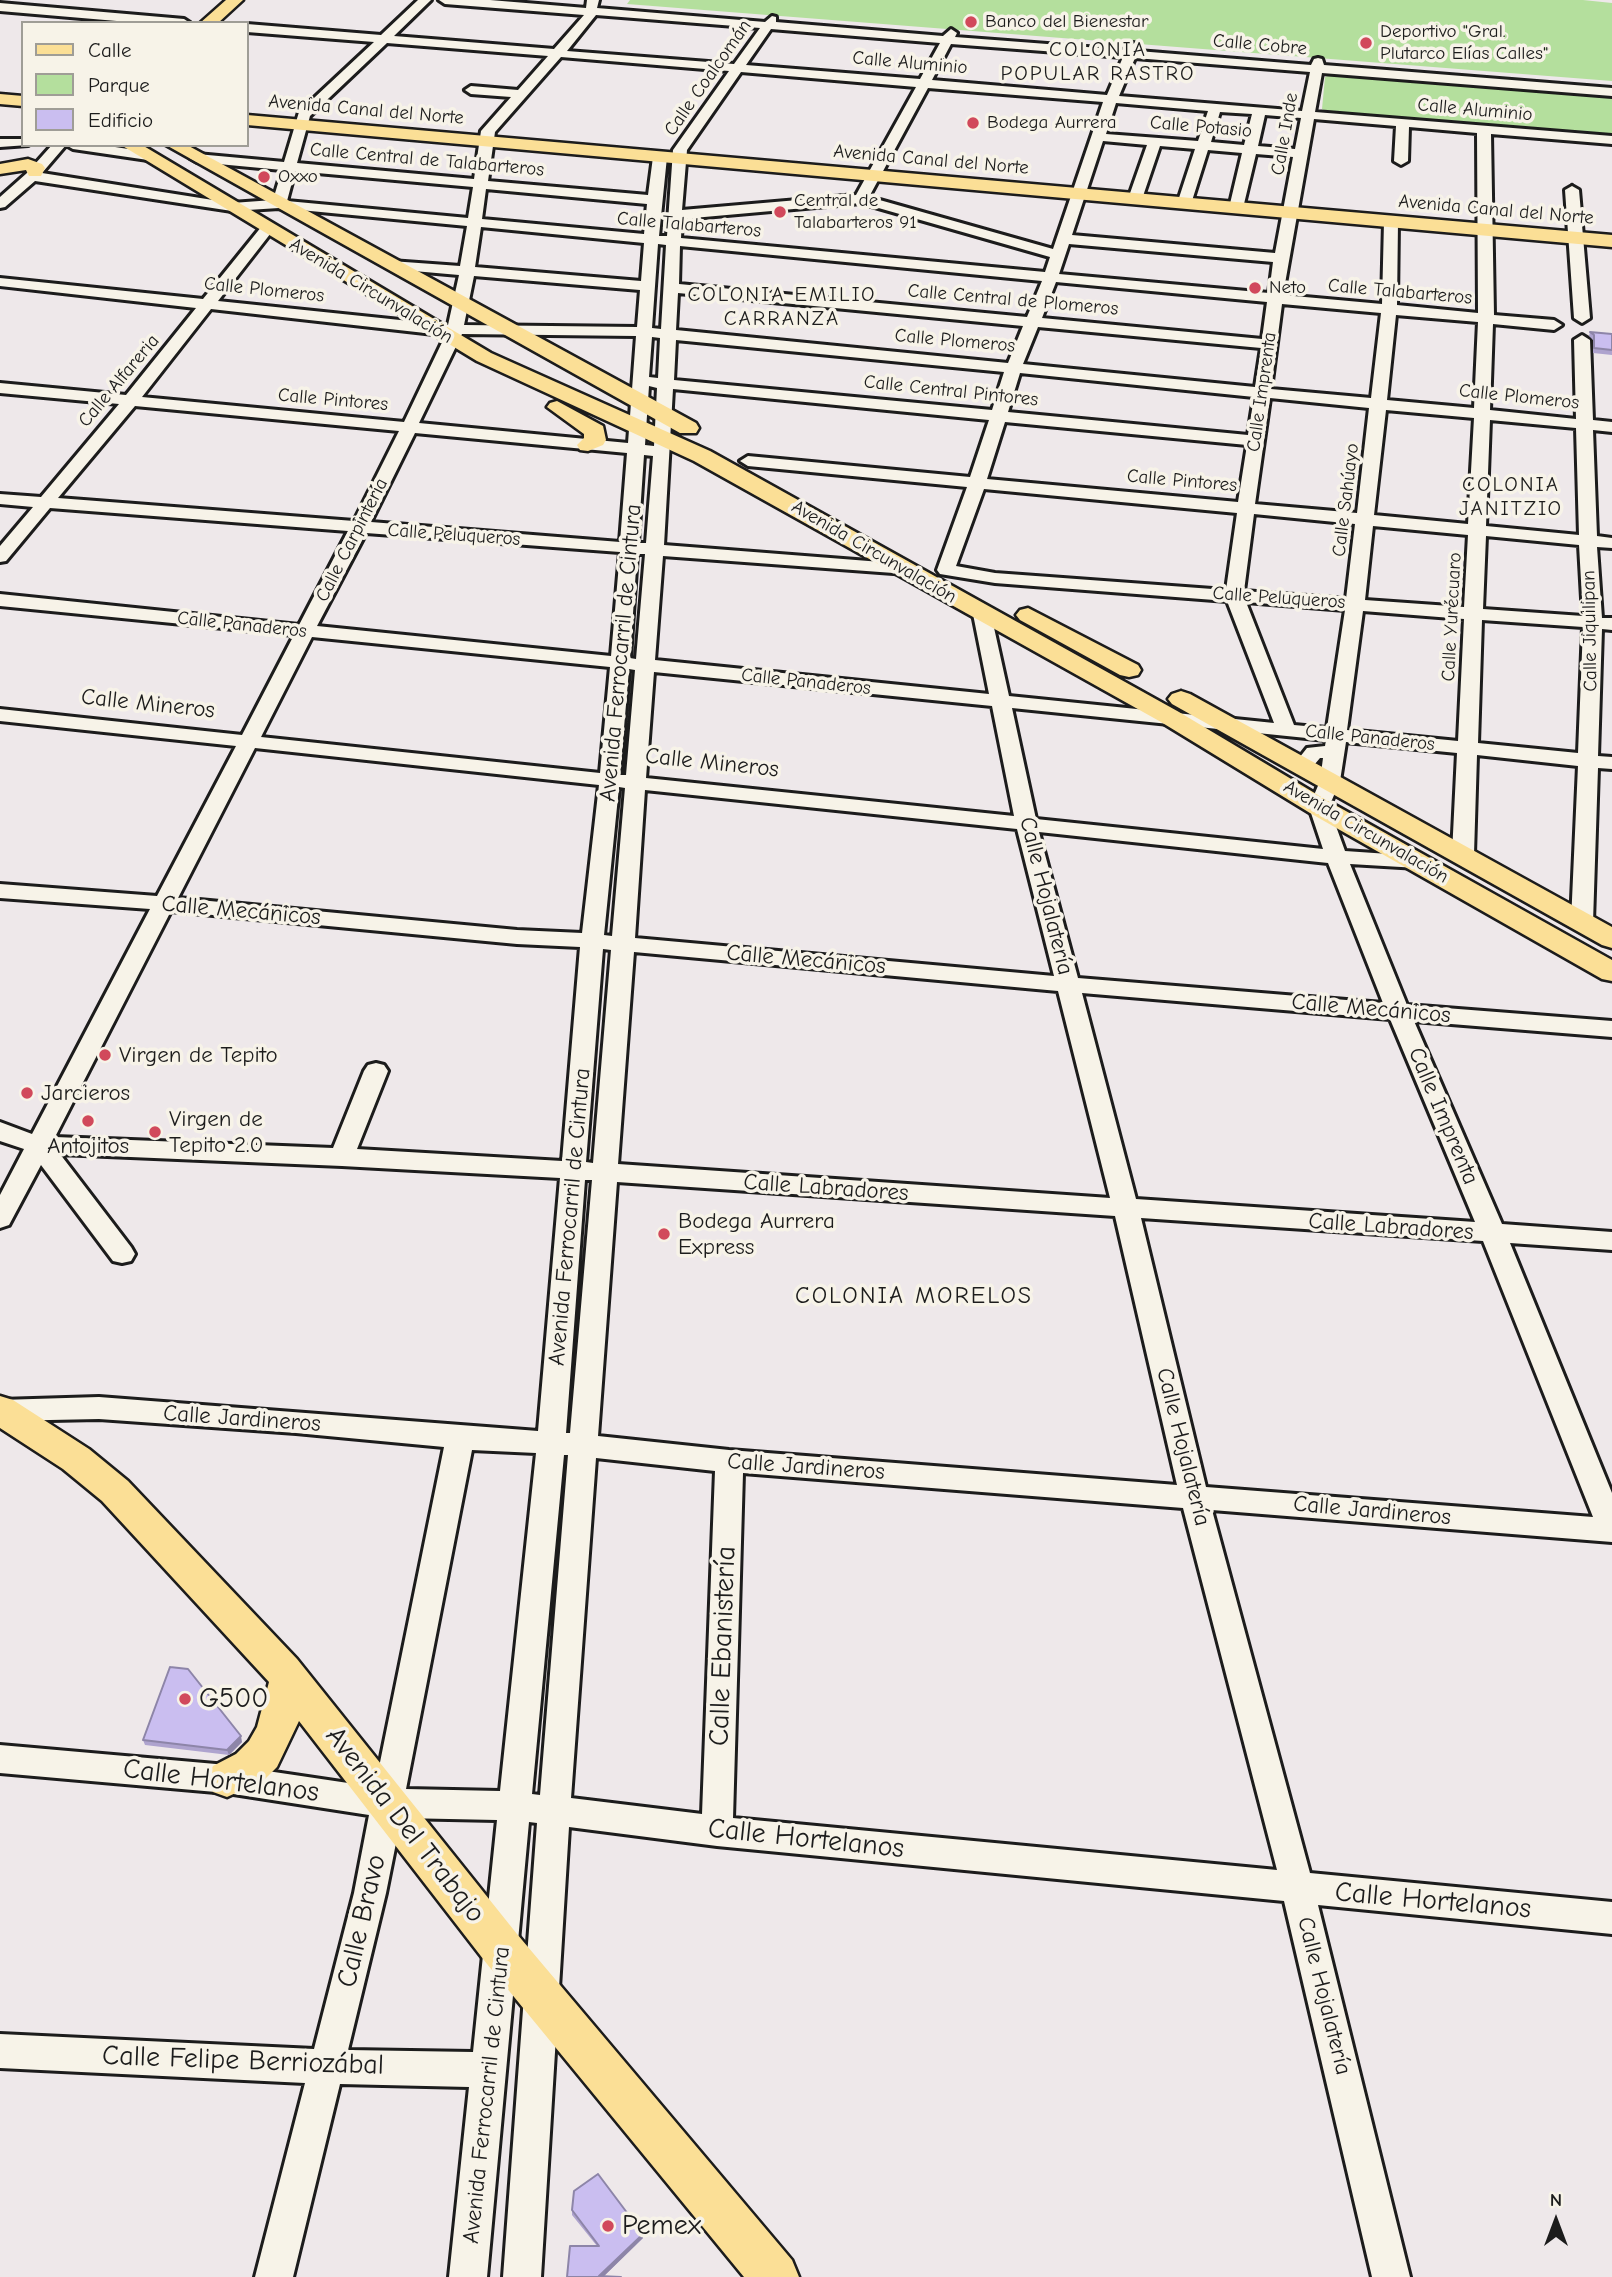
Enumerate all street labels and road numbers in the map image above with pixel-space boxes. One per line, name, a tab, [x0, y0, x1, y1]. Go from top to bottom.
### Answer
street label: Calle Coalcomán	[659, 16, 757, 140]
street label: Calle Cobre	[1212, 30, 1308, 60]
street label: Calle Aluminio	[851, 47, 969, 79]
street label: Avenida Canal del Norte	[267, 90, 465, 130]
street label: Calle Inde	[1267, 91, 1303, 177]
street label: Calle Aluminio	[1416, 94, 1534, 126]
street label: Calle Potasio	[1149, 111, 1253, 143]
street label: Calle Central de Talabarteros	[309, 138, 545, 182]
street label: Avenida Canal del Norte	[832, 140, 1030, 180]
street label: Avenida Canal del Norte	[1397, 190, 1595, 230]
street label: Calle Talabarteros	[616, 207, 762, 243]
street label: Avenida Circunvalación	[285, 233, 457, 349]
street label: Calle Plomeros	[203, 272, 325, 308]
street label: Calle Talabarteros	[1327, 274, 1473, 310]
street label: Calle Central de Plomeros	[907, 279, 1119, 321]
street label: Calle Plomeros	[894, 324, 1016, 358]
street label: Calle Alfareria	[74, 330, 164, 432]
street label: Calle Imprenta	[1242, 331, 1282, 453]
street label: Calle Central Pintores	[863, 371, 1039, 411]
street label: Calle Plomeros	[1458, 379, 1580, 415]
street label: Calle Pintores	[277, 384, 389, 416]
street label: Calle Sahúayo	[1328, 442, 1364, 558]
street label: Calle Pintores	[1126, 465, 1238, 497]
street label: Calle Carpintería	[311, 474, 393, 606]
street label: Avenida Circunvalación	[787, 495, 961, 609]
street label: Avenida Ferrocarril de Cintura	[594, 503, 648, 803]
street label: Calle Peluqueros	[387, 519, 521, 551]
street label: Calle Yurécuaro	[1437, 552, 1467, 682]
street label: Calle Jiquilipan	[1578, 570, 1602, 692]
street label: Calle Peluqueros	[1212, 582, 1346, 614]
street label: Calle Panaderos	[176, 607, 308, 643]
street label: Calle Panaderos	[740, 664, 872, 700]
street label: Calle Mineros	[80, 683, 216, 725]
street label: Calle Panaderos	[1304, 720, 1436, 756]
street label: Calle Mineros	[644, 742, 780, 784]
street label: Avenida Circunvalación	[1279, 775, 1453, 889]
street label: Calle Hojalatería	[1013, 814, 1079, 978]
street label: Calle Mecánicos	[160, 890, 322, 932]
street label: Calle Mecánicos	[725, 939, 887, 981]
street label: Calle Mecánicos	[1290, 988, 1452, 1030]
street label: Calle Imprenta	[1402, 1043, 1484, 1189]
street label: Avenida Ferrocarril de Cintura	[543, 1067, 597, 1367]
street label: Calle Labradores	[743, 1168, 909, 1208]
street label: Calle Labradores	[1308, 1207, 1474, 1247]
street label: Calle Hojalatería	[1150, 1365, 1216, 1529]
street label: Calle Jardineros	[162, 1400, 322, 1438]
street label: Calle Jardineros	[726, 1448, 886, 1486]
street label: Calle Jardineros	[1292, 1490, 1452, 1532]
street label: Calle Ebanistería	[703, 1545, 743, 1747]
street label: Avenida Del Trabajo	[318, 1720, 492, 1930]
street label: Calle Hortelanos	[121, 1752, 321, 1810]
street label: Calle Hortelanos	[706, 1812, 906, 1866]
street label: Calle Bravo	[330, 1851, 394, 1991]
street label: Calle Hortelanos	[1333, 1876, 1533, 1926]
street label: Calle Hojalatería	[1291, 1914, 1357, 2078]
street label: Avenida Ferrocarril de Cintura	[458, 1945, 516, 2245]
street label: Calle Felipe Berriozábal	[101, 2039, 385, 2083]

